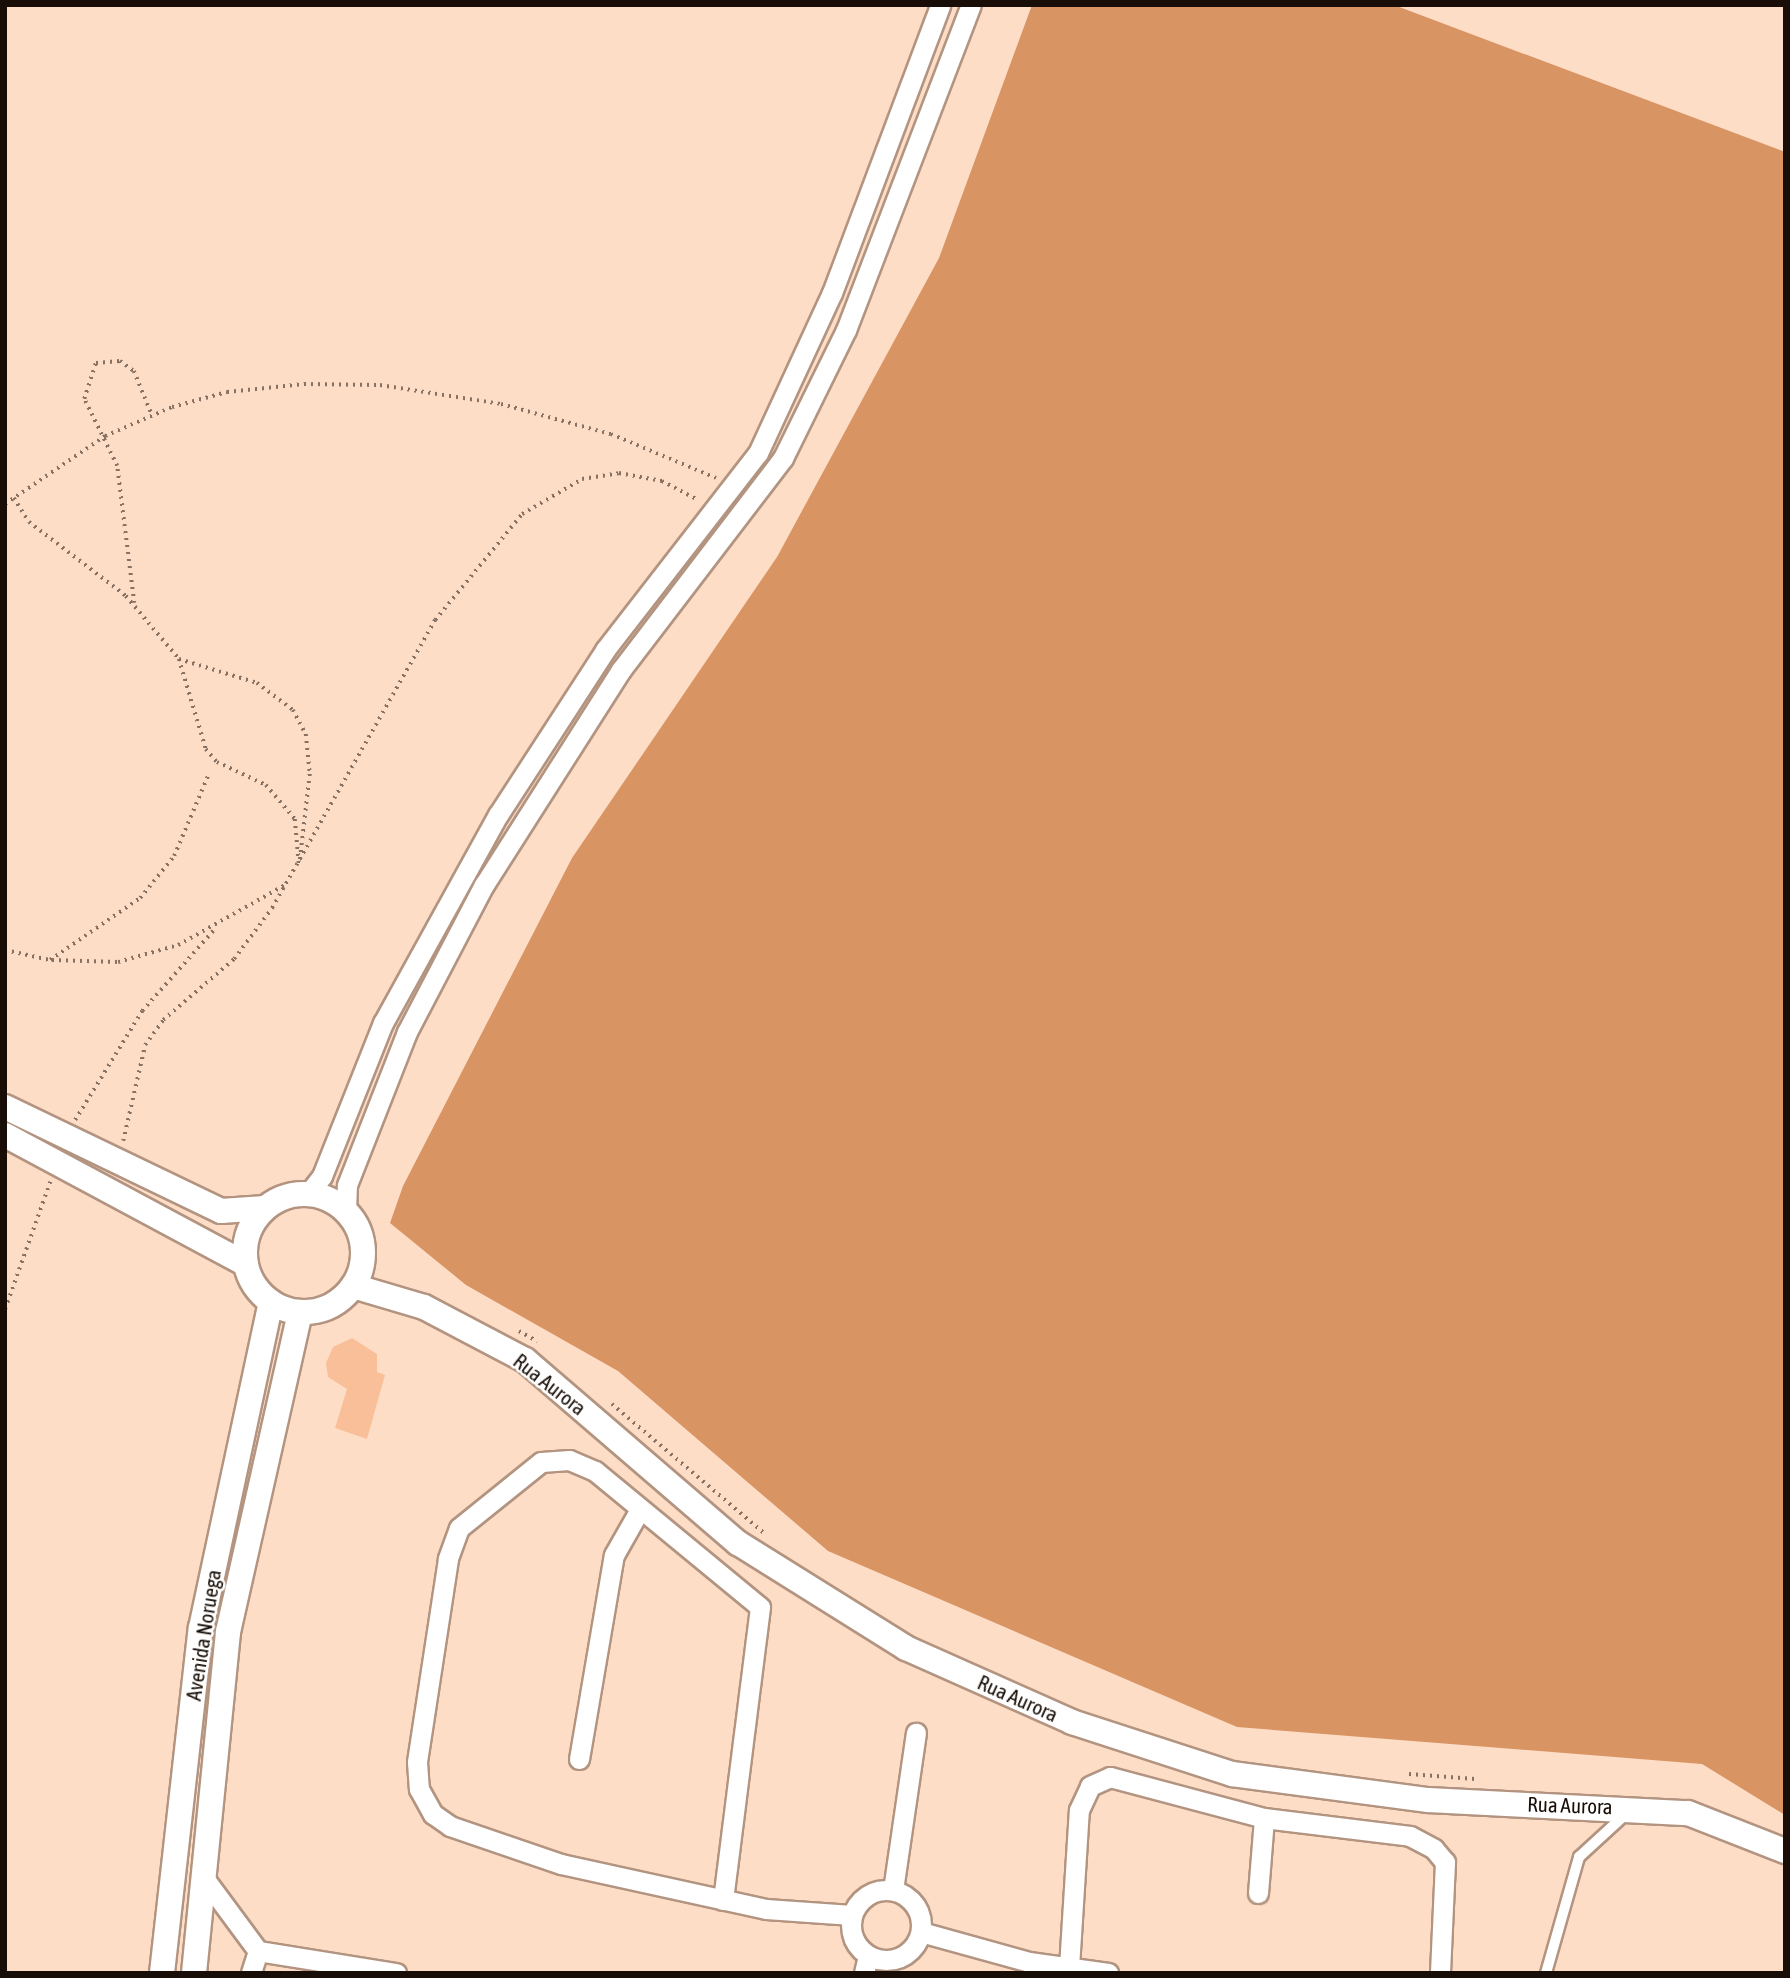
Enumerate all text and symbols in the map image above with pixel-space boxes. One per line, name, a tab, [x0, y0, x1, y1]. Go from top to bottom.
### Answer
street label: Rua Aurora	[509, 1348, 591, 1420]
street label: Avenida Noruega	[180, 1568, 226, 1702]
street label: Rua Aurora	[974, 1669, 1062, 1727]
street label: Rua Aurora	[1527, 1791, 1613, 1819]

